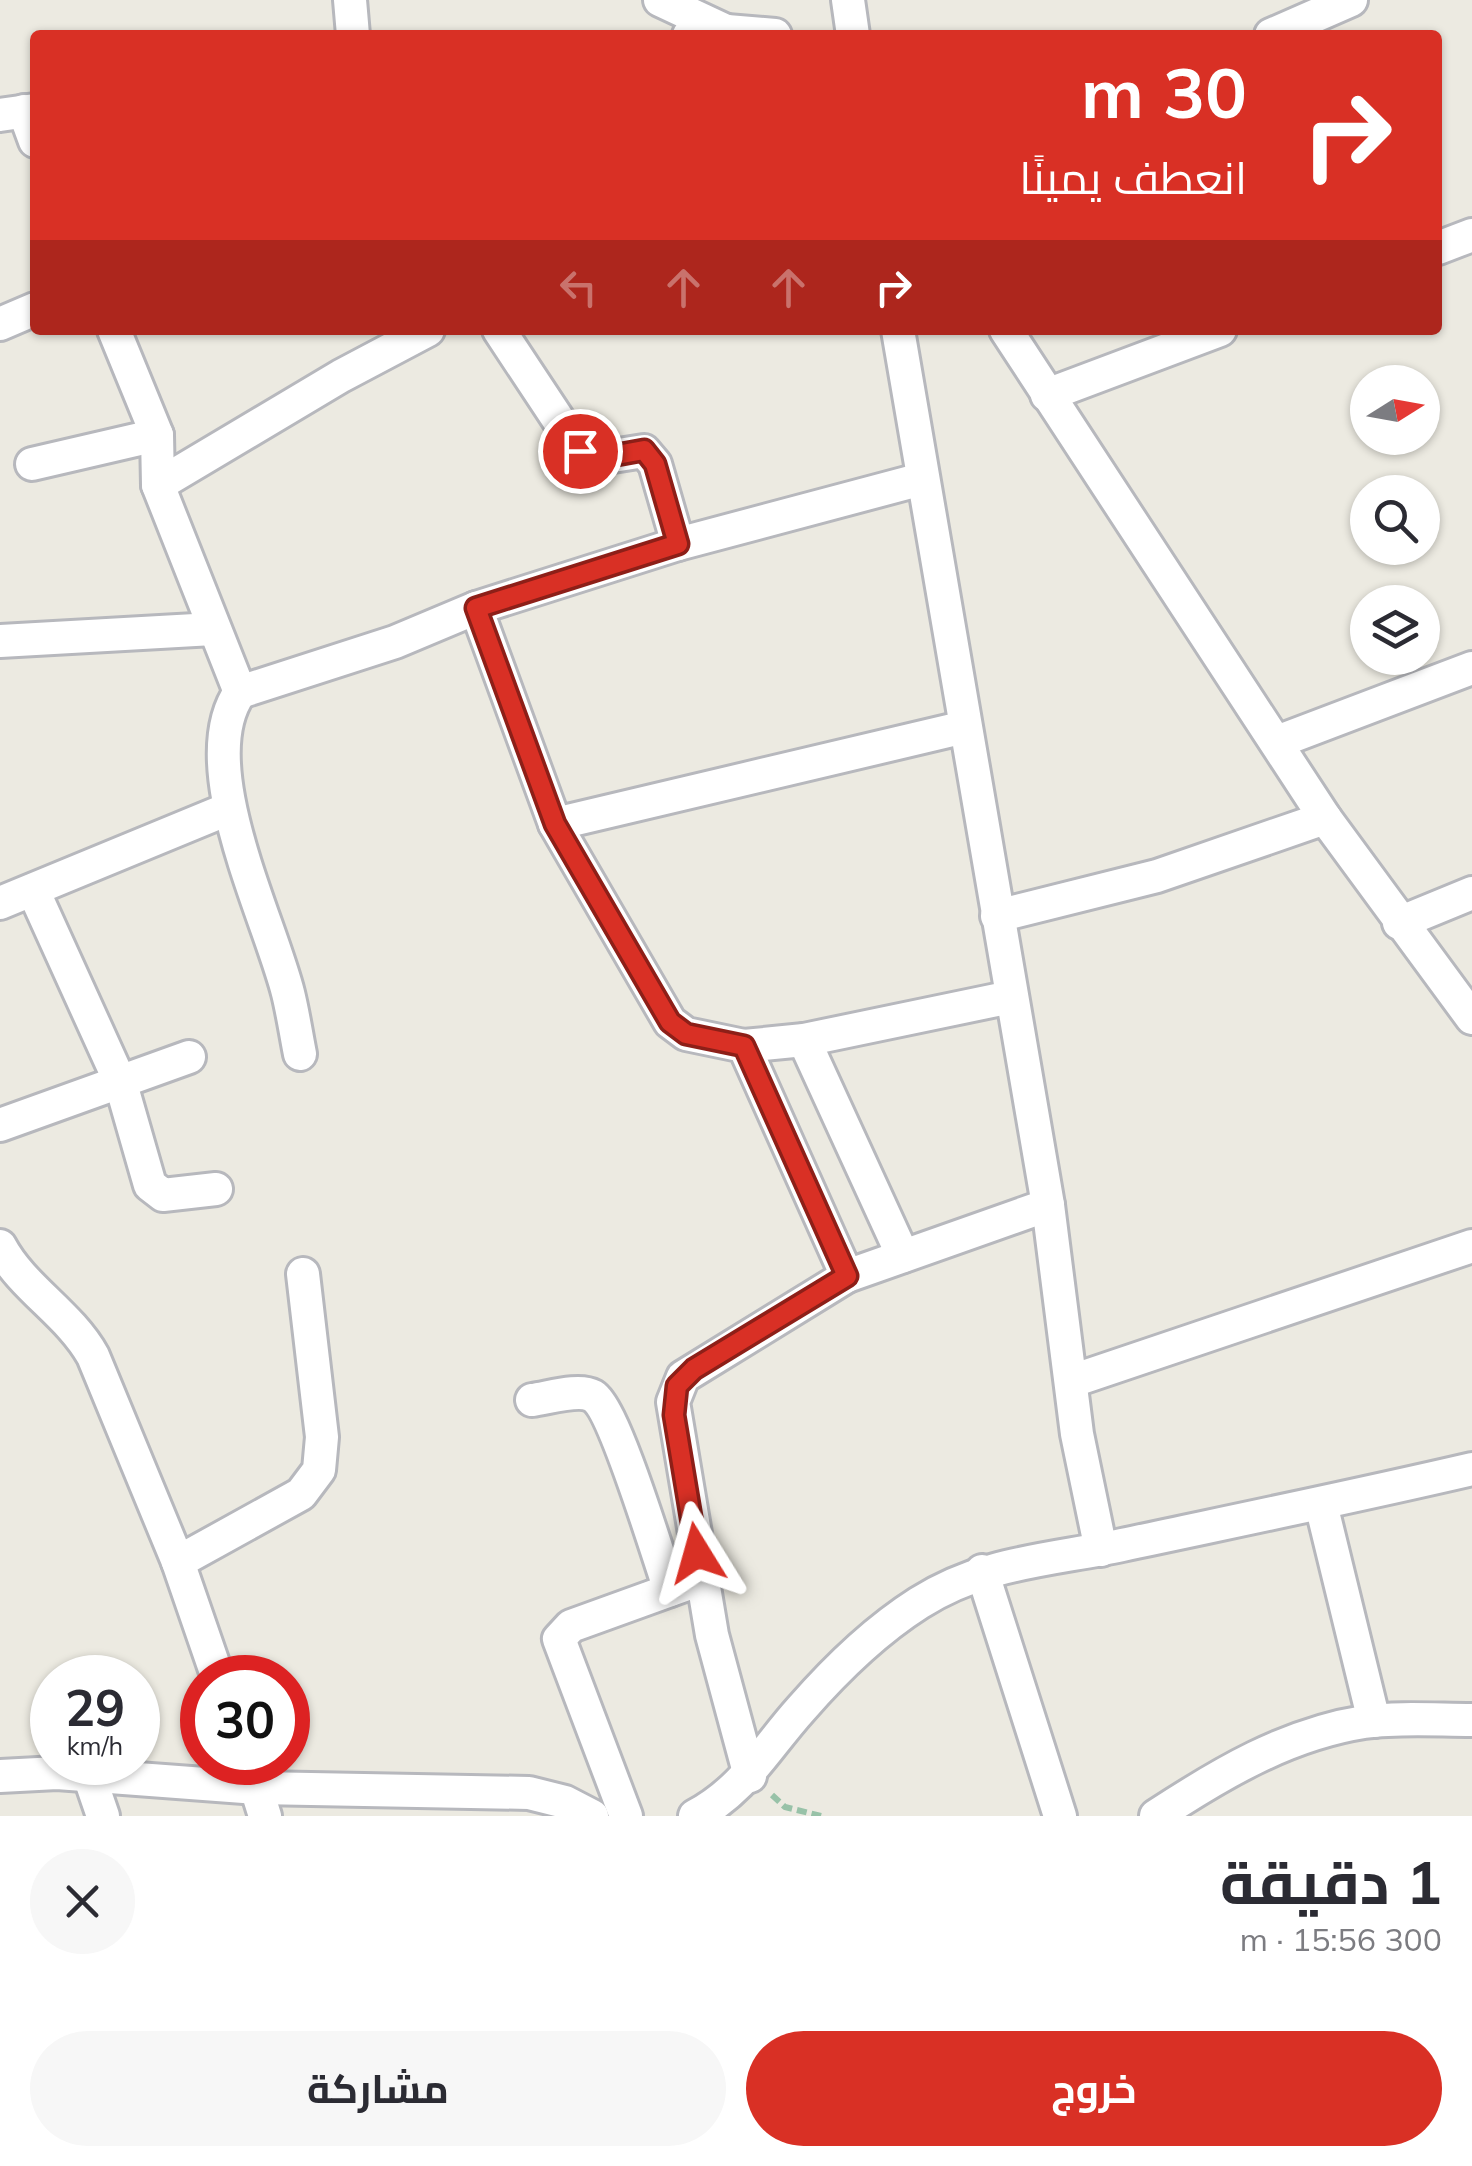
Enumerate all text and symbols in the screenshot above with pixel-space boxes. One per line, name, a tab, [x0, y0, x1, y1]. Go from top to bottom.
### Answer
text: 30 m	[1081, 48, 1247, 136]
icon: right	[1282, 70, 1412, 200]
text: انعطف يمينًا	[1019, 149, 1247, 205]
icon: left	[551, 260, 606, 315]
icon: ahead	[656, 260, 711, 315]
icon: ahead	[761, 260, 816, 315]
icon: right	[866, 260, 921, 315]
north arrow	[1350, 365, 1440, 455]
map controls	[1350, 365, 1440, 675]
pin	[538, 409, 623, 494]
icon: arrive	[553, 424, 608, 479]
button: search	[1350, 475, 1440, 565]
button: layers	[1350, 585, 1440, 675]
position arrow	[645, 1501, 749, 1605]
speed limit sign: 30	[180, 1655, 310, 1785]
text: 29	[65, 1676, 125, 1739]
text: km/h	[67, 1730, 123, 1761]
text: 1 دقيقة	[1220, 1844, 1442, 1919]
button: close	[30, 1849, 135, 1954]
text: 300 m · 15:56	[1240, 1919, 1442, 1959]
button: مشاركة	[30, 2031, 726, 2146]
button: خروج	[746, 2031, 1442, 2146]

